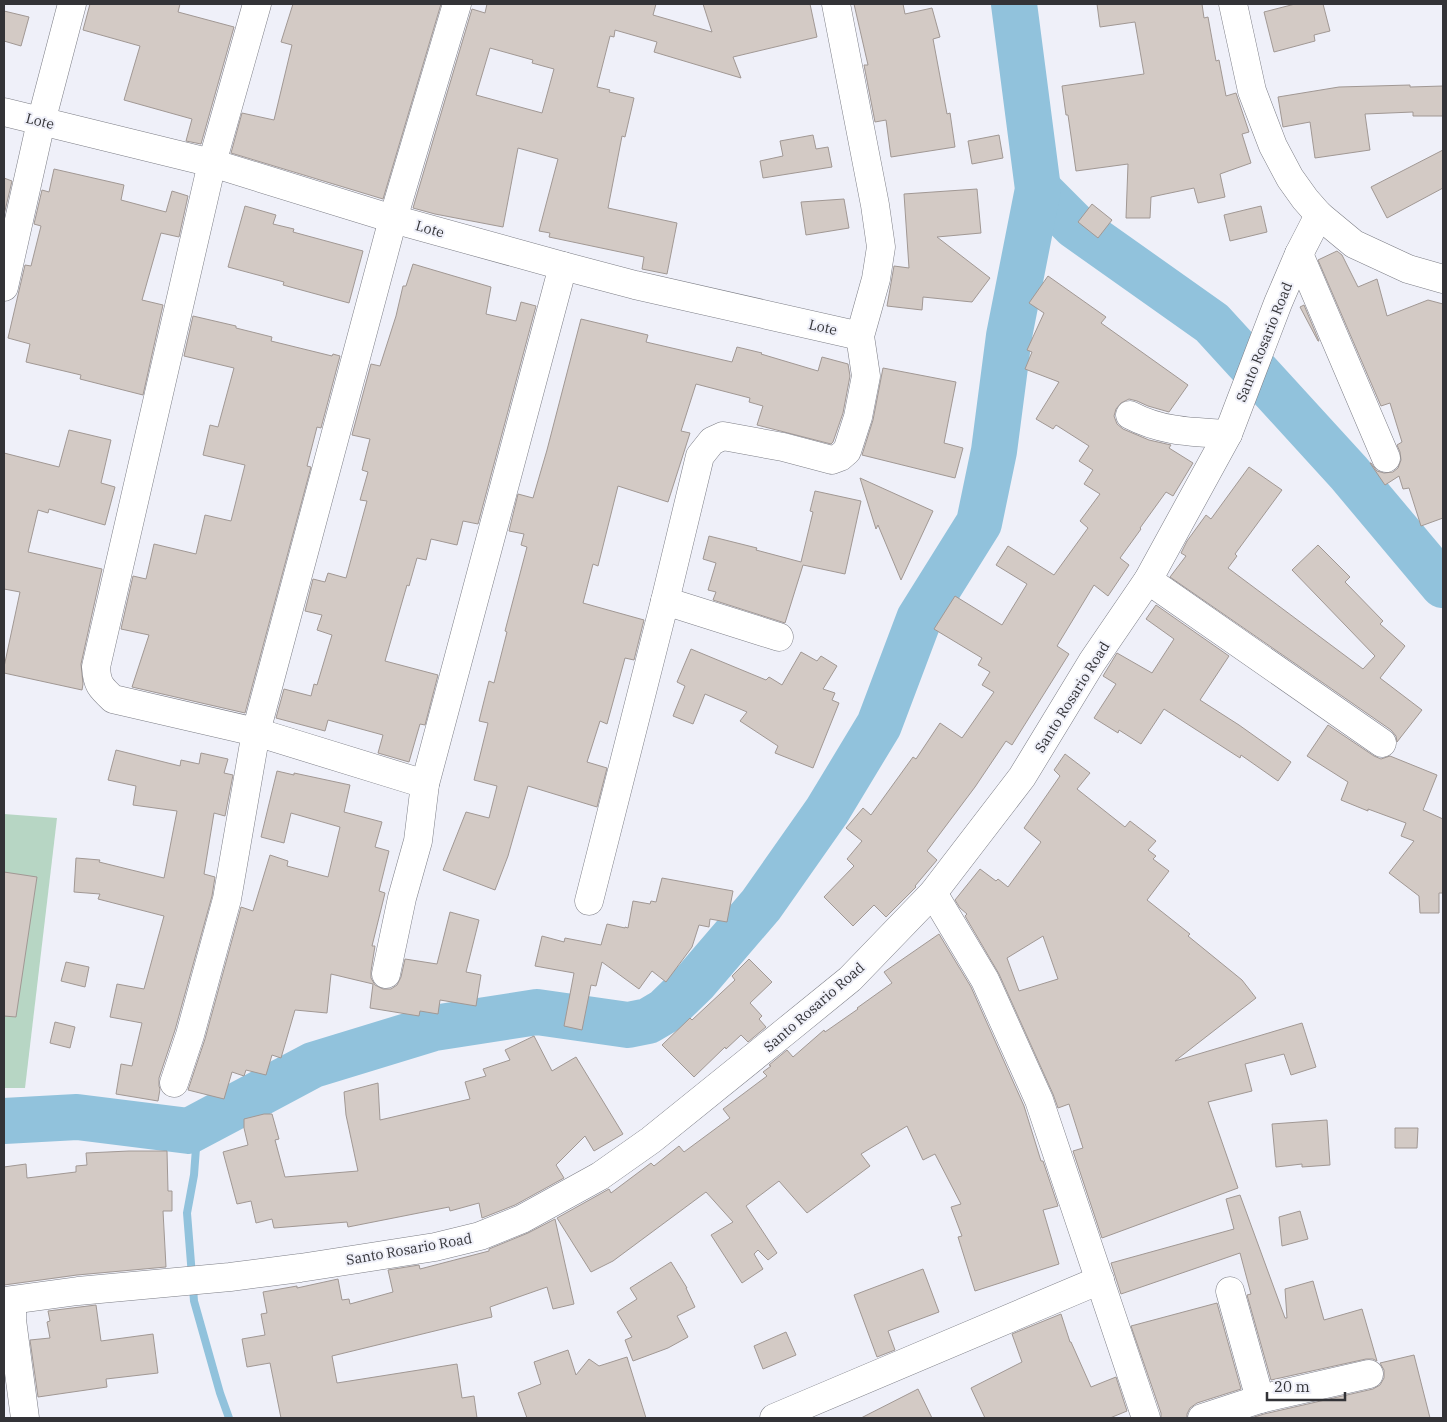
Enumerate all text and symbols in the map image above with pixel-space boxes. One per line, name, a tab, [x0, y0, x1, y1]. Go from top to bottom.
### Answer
street label: Lote	[24, 109, 56, 133]
street label: Lote	[414, 216, 446, 242]
street label: Santo Rosario Road	[1232, 279, 1296, 405]
street label: Lote	[807, 315, 839, 339]
street label: Santo Rosario Road	[1031, 638, 1114, 756]
street label: Santo Rosario Road	[760, 958, 868, 1056]
street label: Santo Rosario Road	[345, 1229, 474, 1269]
scale bar	[1267, 1370, 1344, 1402]
text: 20 m	[1274, 1377, 1310, 1396]

